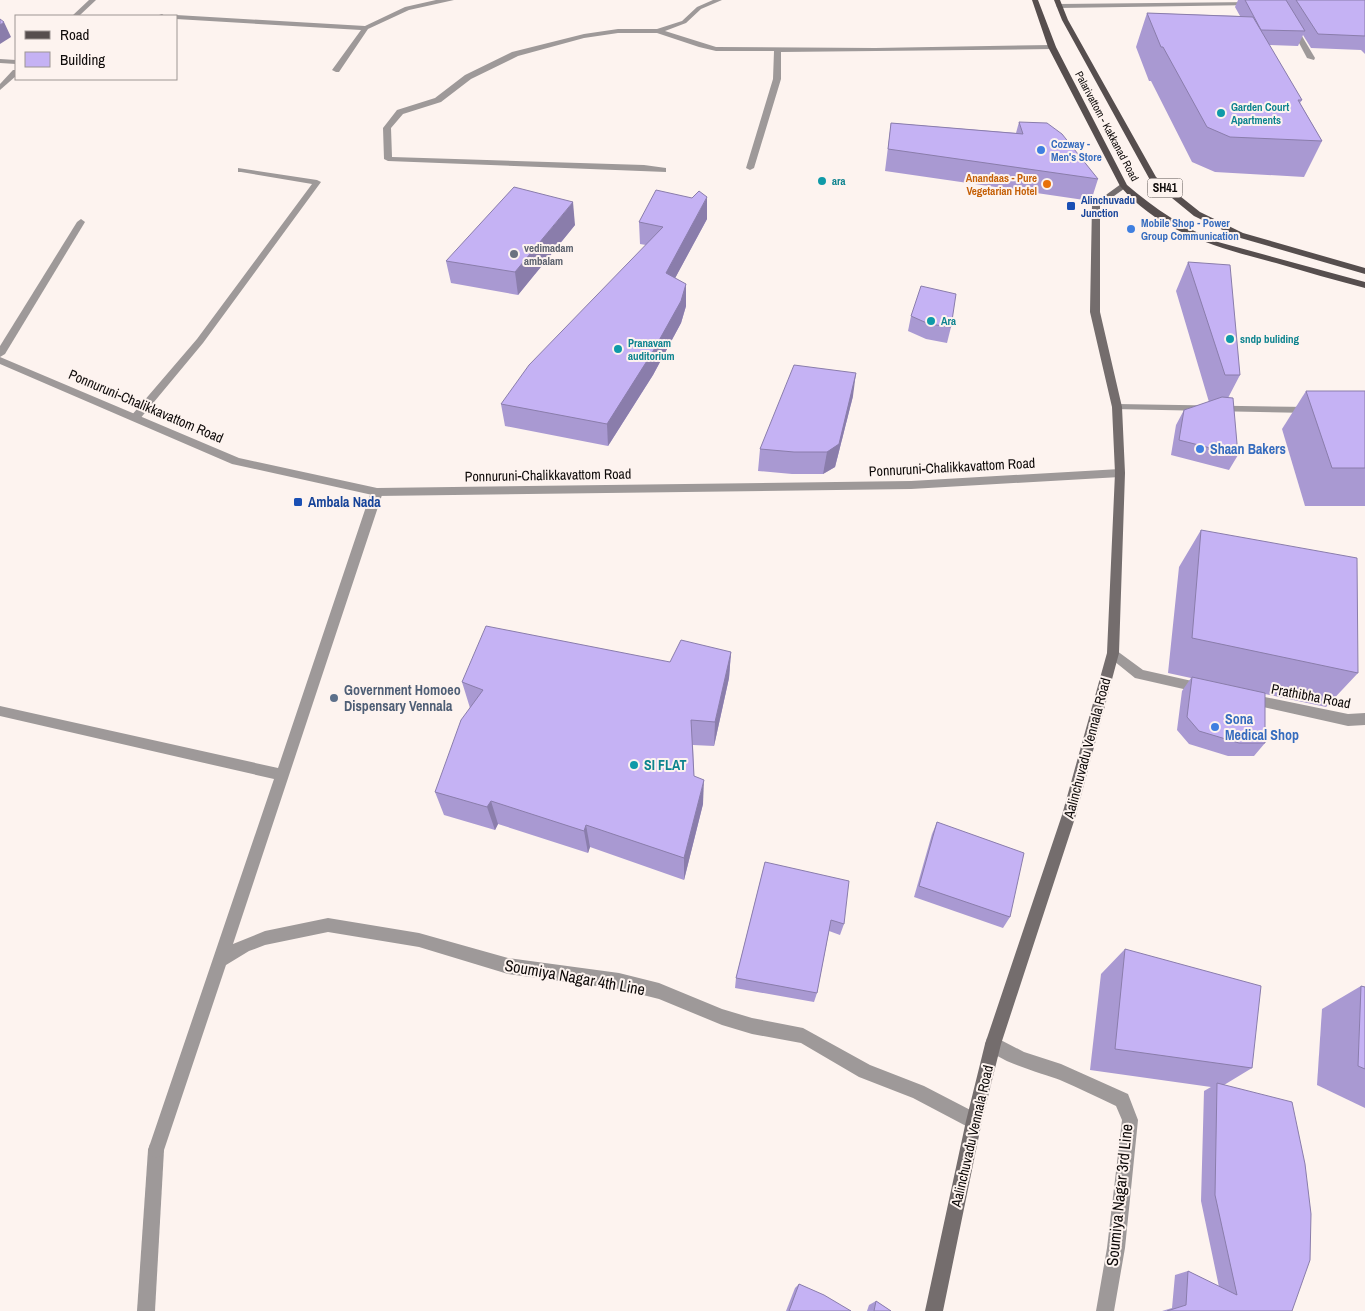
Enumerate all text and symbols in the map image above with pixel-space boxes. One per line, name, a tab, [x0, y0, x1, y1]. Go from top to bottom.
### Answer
legend	[15, 15, 178, 80]
text: Road	[60, 24, 89, 45]
text: Building	[60, 49, 105, 70]
street label: Palarivattom - Kakkanad Road	[1072, 68, 1142, 184]
place label: Garden Court Apartments	[1231, 100, 1289, 127]
marker: Garden Court Apartments	[1215, 107, 1227, 119]
place label: Cozway - Men's Store	[1051, 137, 1102, 164]
marker: Cozway - Men's Store	[1035, 144, 1047, 156]
place label: Anandaas - Pure Vegetarian Hotel	[966, 171, 1037, 198]
place label: ara	[832, 174, 846, 188]
marker: ara	[816, 175, 828, 187]
marker: Anandaas - Pure Vegetarian Hotel	[1041, 178, 1053, 190]
road number: SH41	[1148, 178, 1182, 198]
place label: Alinchuvadu Junction	[1081, 193, 1135, 220]
marker: Alinchuvadu Junction	[1065, 200, 1077, 212]
place label: Mobile Shop - Power Group Communication	[1141, 216, 1239, 243]
marker: Mobile Shop - Power Group Communication	[1125, 223, 1137, 235]
place label: vedimadam ambalam	[524, 241, 574, 268]
marker: vedimadam ambalam	[508, 248, 520, 260]
place label: Ara	[941, 314, 956, 328]
marker: Ara	[925, 315, 937, 327]
place label: sndp buliding	[1240, 332, 1300, 346]
marker: sndp buliding	[1224, 333, 1236, 345]
place label: Pranavam auditorium	[628, 336, 675, 363]
marker: Pranavam auditorium	[612, 343, 624, 355]
street label: Ponnuruni-Chalikkavattom Road	[66, 365, 226, 447]
place label: Shaan Bakers	[1210, 440, 1286, 458]
marker: Shaan Bakers	[1194, 443, 1206, 455]
street label: Ponnuruni-Chalikkavattom Road	[868, 454, 1036, 480]
street label: Ponnuruni-Chalikkavattom Road	[465, 465, 631, 485]
place label: Ambala Nada	[308, 493, 381, 511]
marker: Ambala Nada	[292, 496, 304, 508]
street label: Aalinchuvadu Vennala Road	[1059, 676, 1114, 821]
street label: Prathibha Road	[1270, 679, 1352, 713]
place label: Government Homoeo Dispensary Vennala	[344, 681, 461, 715]
marker: Government Homoeo Dispensary Vennala	[328, 692, 340, 704]
place label: Sona Medical Shop	[1225, 710, 1299, 744]
marker: Sona Medical Shop	[1209, 721, 1221, 733]
place label: SI FLAT	[644, 756, 687, 774]
marker: SI FLAT	[628, 759, 640, 771]
street label: Soumiya Nagar 4th Line	[503, 954, 647, 1000]
street label: Aalinchuvadu Vennala Road	[947, 1063, 997, 1210]
street label: Soumiya Nagar 3rd Line	[1101, 1123, 1137, 1267]

